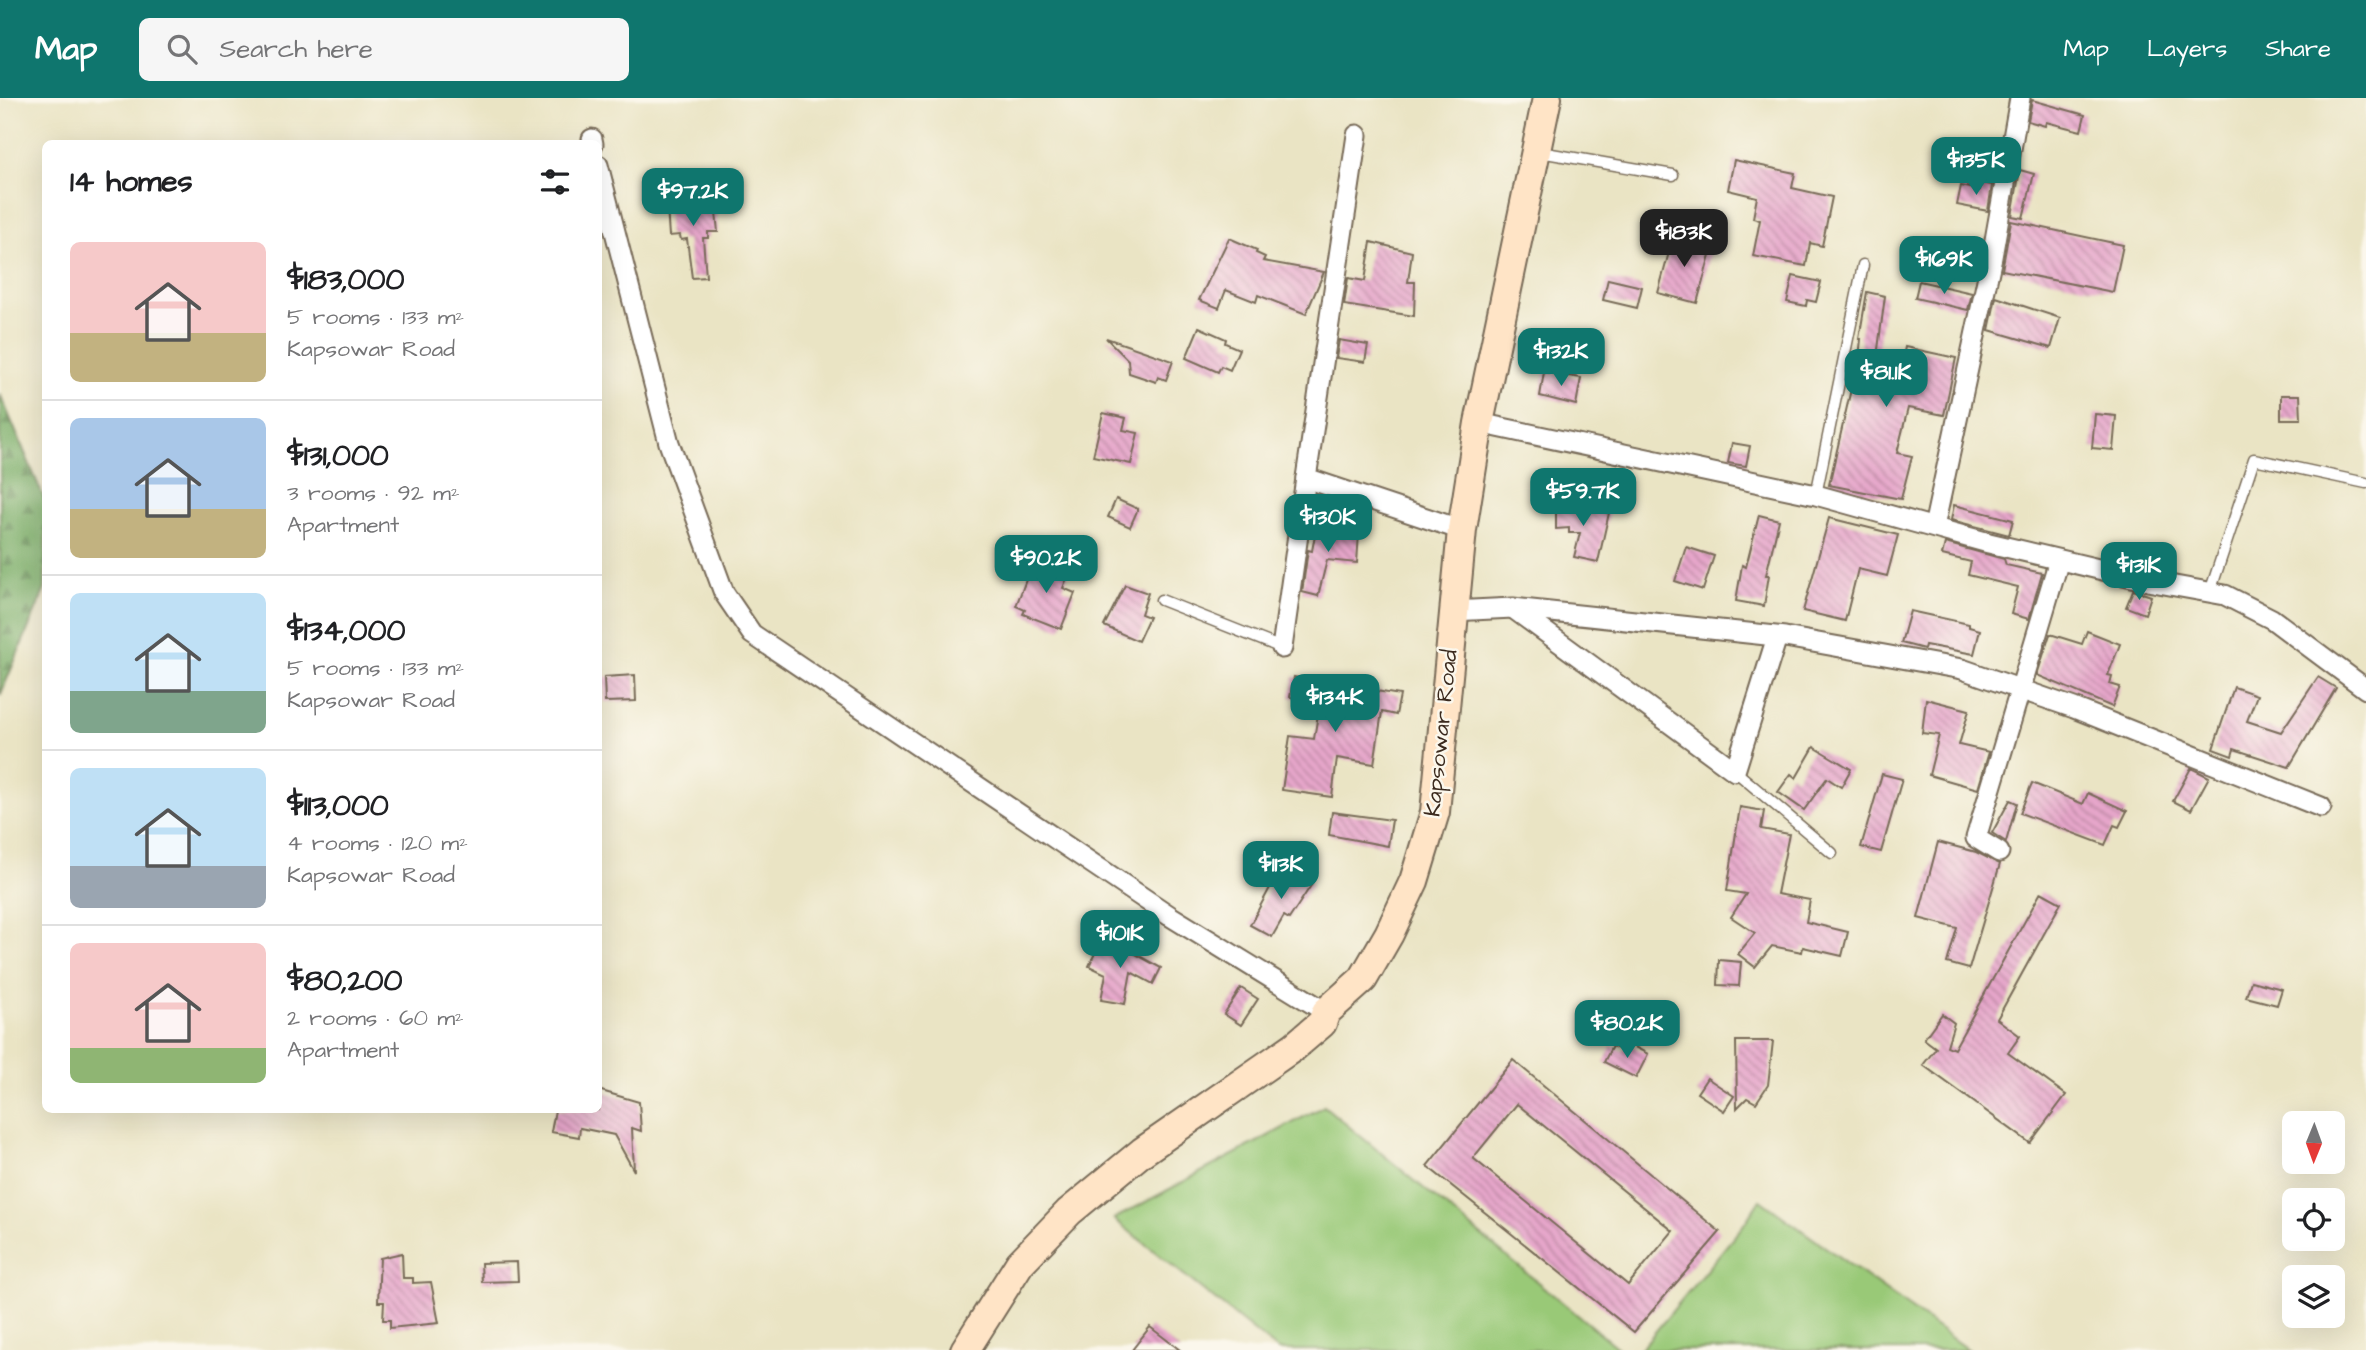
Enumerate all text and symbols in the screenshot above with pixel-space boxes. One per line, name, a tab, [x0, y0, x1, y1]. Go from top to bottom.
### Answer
search box	[139, 18, 629, 81]
text: Map	[35, 26, 97, 72]
icon: search	[163, 30, 201, 68]
text: Search here	[219, 31, 373, 67]
text: Map	[2064, 32, 2109, 66]
text: Layers	[2147, 32, 2227, 66]
text: Share	[2265, 32, 2331, 66]
pin: $135K	[1927, 138, 2025, 197]
text: $135K	[1947, 144, 2005, 176]
text: 14 homes	[70, 161, 193, 203]
icon: filters	[536, 163, 574, 201]
pin: $97.2K	[636, 169, 750, 228]
text: $97.2K	[658, 175, 728, 207]
pin: $183K	[1635, 209, 1733, 269]
text: $183K	[1656, 216, 1712, 248]
pin: $169K	[1895, 236, 1993, 296]
text: $169K	[1915, 243, 1973, 275]
text: $183,000	[287, 259, 404, 301]
icon: home	[126, 270, 210, 354]
text: 5 rooms · 133 m²	[287, 301, 464, 333]
pin: $132K	[1512, 328, 1610, 388]
text: Kapsowar Road	[287, 333, 455, 365]
text: $132K	[1534, 335, 1588, 367]
pin: $81.1K	[1829, 350, 1943, 409]
text: $81.1K	[1861, 356, 1911, 388]
text: $131,000	[287, 435, 389, 477]
icon: home	[126, 446, 210, 530]
pin: $59.7K	[1526, 468, 1640, 528]
text: $59.7K	[1546, 475, 1620, 507]
text: 3 rooms · 92 m²	[287, 477, 460, 509]
pin: $130K	[1279, 494, 1377, 554]
text: $130K	[1300, 501, 1356, 533]
text: Apartment	[287, 509, 399, 541]
pin: $90.2K	[989, 536, 1103, 595]
text: $90.2K	[1011, 542, 1081, 574]
pin: $131K	[2090, 542, 2188, 602]
text: $131K	[2117, 549, 2161, 581]
text: $134,000	[287, 610, 405, 652]
icon: home	[126, 621, 210, 705]
street label: Kapsowar Road	[1416, 648, 1466, 818]
text: 5 rooms · 133 m²	[287, 652, 464, 684]
pin: $134K	[1286, 674, 1384, 734]
text: $134K	[1306, 681, 1364, 713]
text: Kapsowar Road	[287, 684, 455, 716]
text: $113,000	[287, 785, 389, 827]
icon: home	[126, 796, 210, 880]
text: 4 rooms · 120 m²	[287, 827, 468, 859]
pin: $113K	[1232, 842, 1330, 901]
text: $113K	[1259, 848, 1303, 880]
text: Kapsowar Road	[287, 859, 455, 891]
pin: $101K	[1071, 910, 1169, 970]
text: $101K	[1096, 917, 1144, 949]
text: $80,200	[287, 960, 402, 1002]
icon: home	[126, 971, 210, 1055]
pin: $80.2K	[1570, 1000, 1684, 1060]
text: 2 rooms · 60 m²	[287, 1002, 464, 1034]
text: $80.2K	[1591, 1007, 1663, 1039]
text: Apartment	[287, 1034, 399, 1066]
north arrow	[2282, 1111, 2345, 1174]
map controls	[2282, 1111, 2345, 1328]
button: locate	[2282, 1188, 2345, 1251]
button: layers	[2282, 1265, 2345, 1328]

